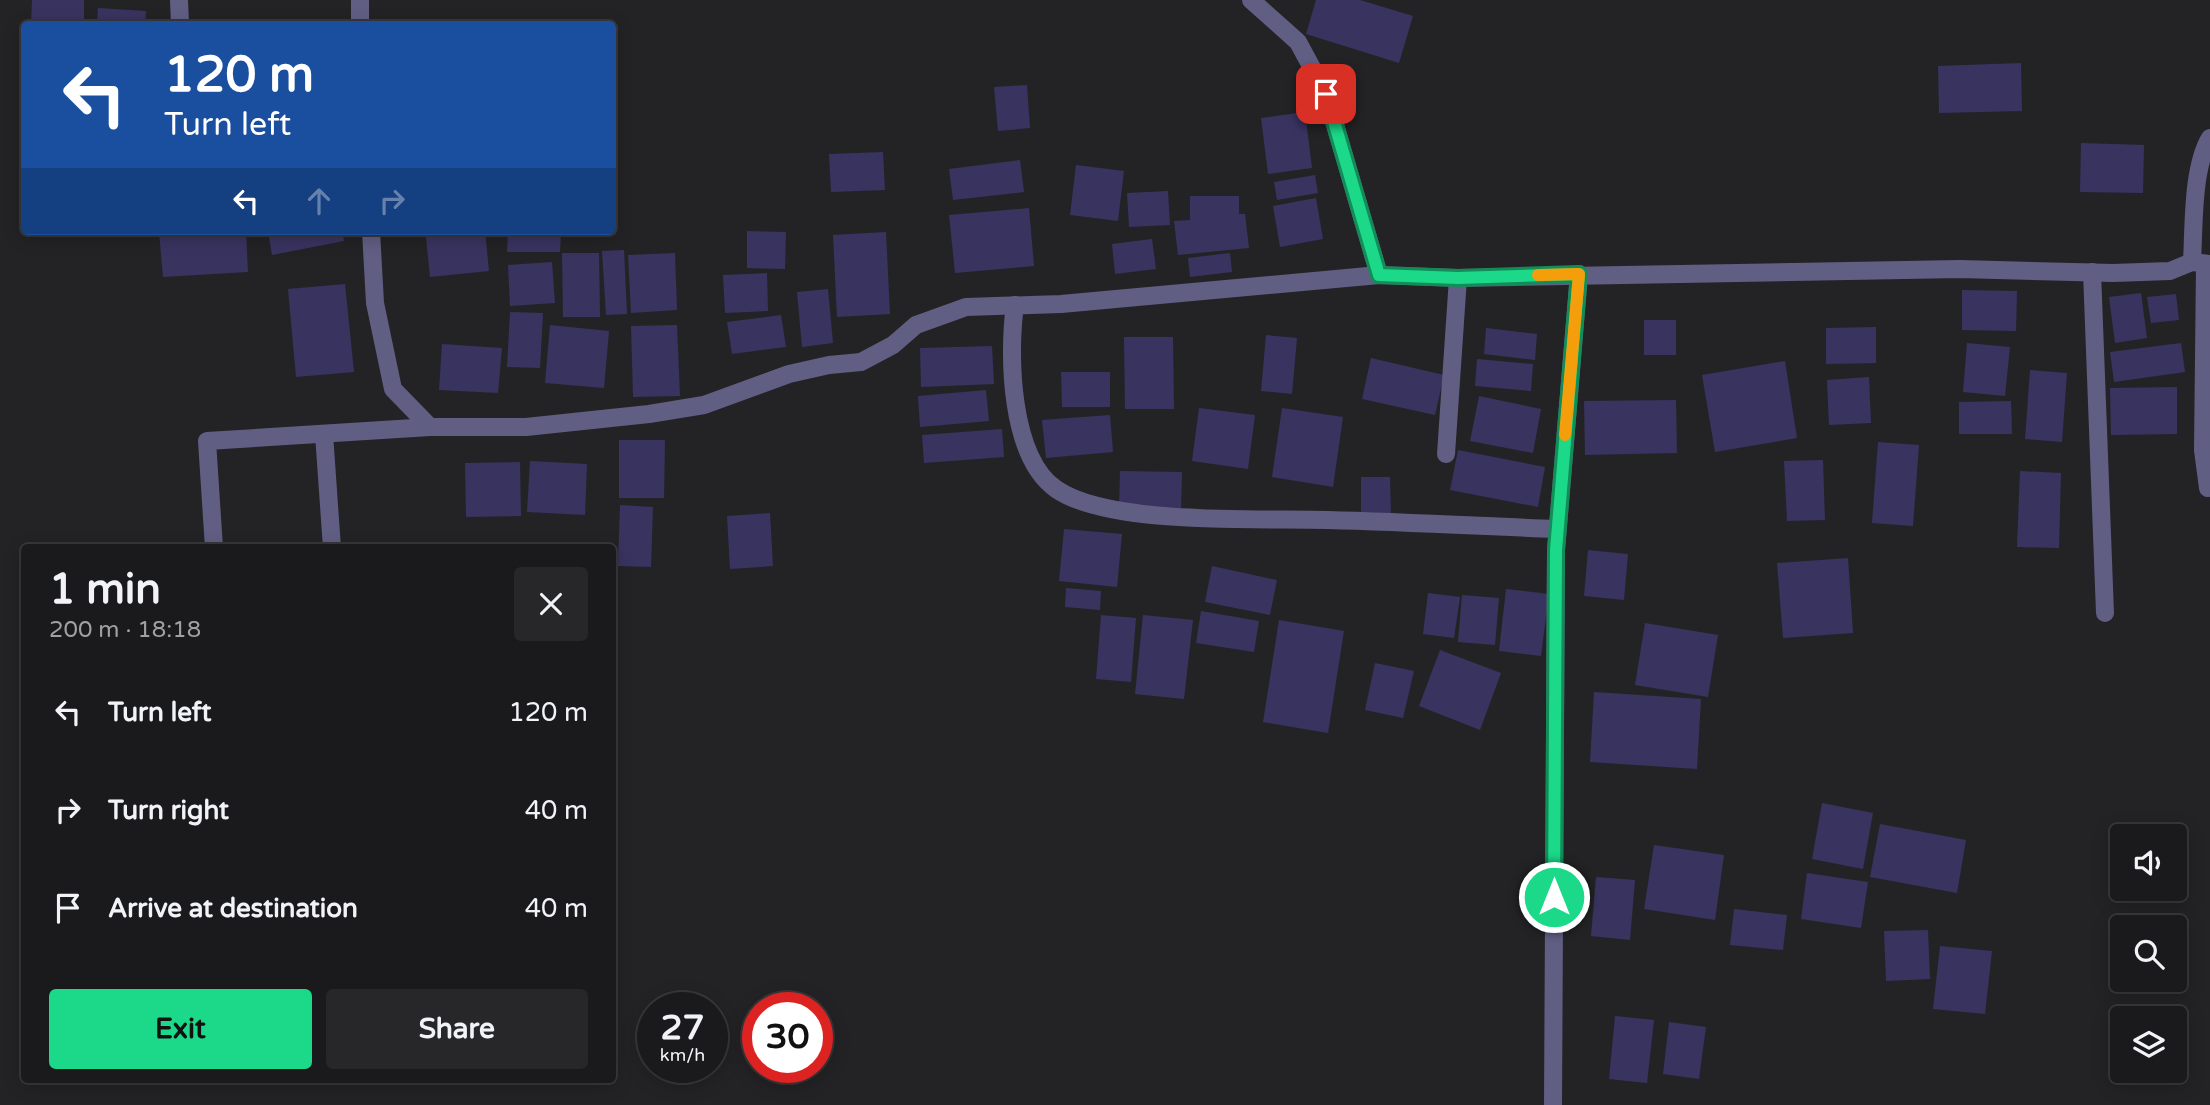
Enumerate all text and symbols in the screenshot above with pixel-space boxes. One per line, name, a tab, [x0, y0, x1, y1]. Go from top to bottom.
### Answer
text: 120 m	[164, 46, 314, 105]
icon: left	[49, 49, 140, 140]
pin	[1296, 64, 1356, 124]
icon: arrive	[1307, 75, 1345, 113]
text: Turn left	[164, 106, 291, 144]
icon: left	[227, 182, 265, 220]
icon: ahead	[300, 182, 338, 220]
icon: right	[373, 182, 411, 220]
text: 1 min	[49, 564, 161, 615]
button: close	[514, 567, 588, 641]
text: 200 m · 18:18	[49, 616, 201, 644]
icon: left	[49, 693, 87, 731]
text: Turn left	[108, 697, 211, 728]
text: 120 m	[508, 697, 588, 728]
icon: right	[49, 791, 87, 829]
text: Turn right	[108, 795, 229, 826]
text: 40 m	[525, 795, 588, 826]
map controls	[2110, 824, 2187, 1083]
button: sound	[2110, 824, 2187, 901]
position arrow	[1517, 860, 1591, 934]
icon: arrive	[49, 889, 87, 927]
text: Arrive at destination	[108, 893, 358, 924]
text: 40 m	[525, 893, 588, 924]
button: search	[2110, 915, 2187, 992]
button: Exit	[49, 989, 312, 1069]
button: Share	[326, 989, 588, 1069]
speed limit sign: 30	[742, 992, 833, 1083]
button: layers	[2110, 1006, 2187, 1083]
text: 27	[661, 1007, 704, 1049]
text: km/h	[660, 1044, 705, 1066]

